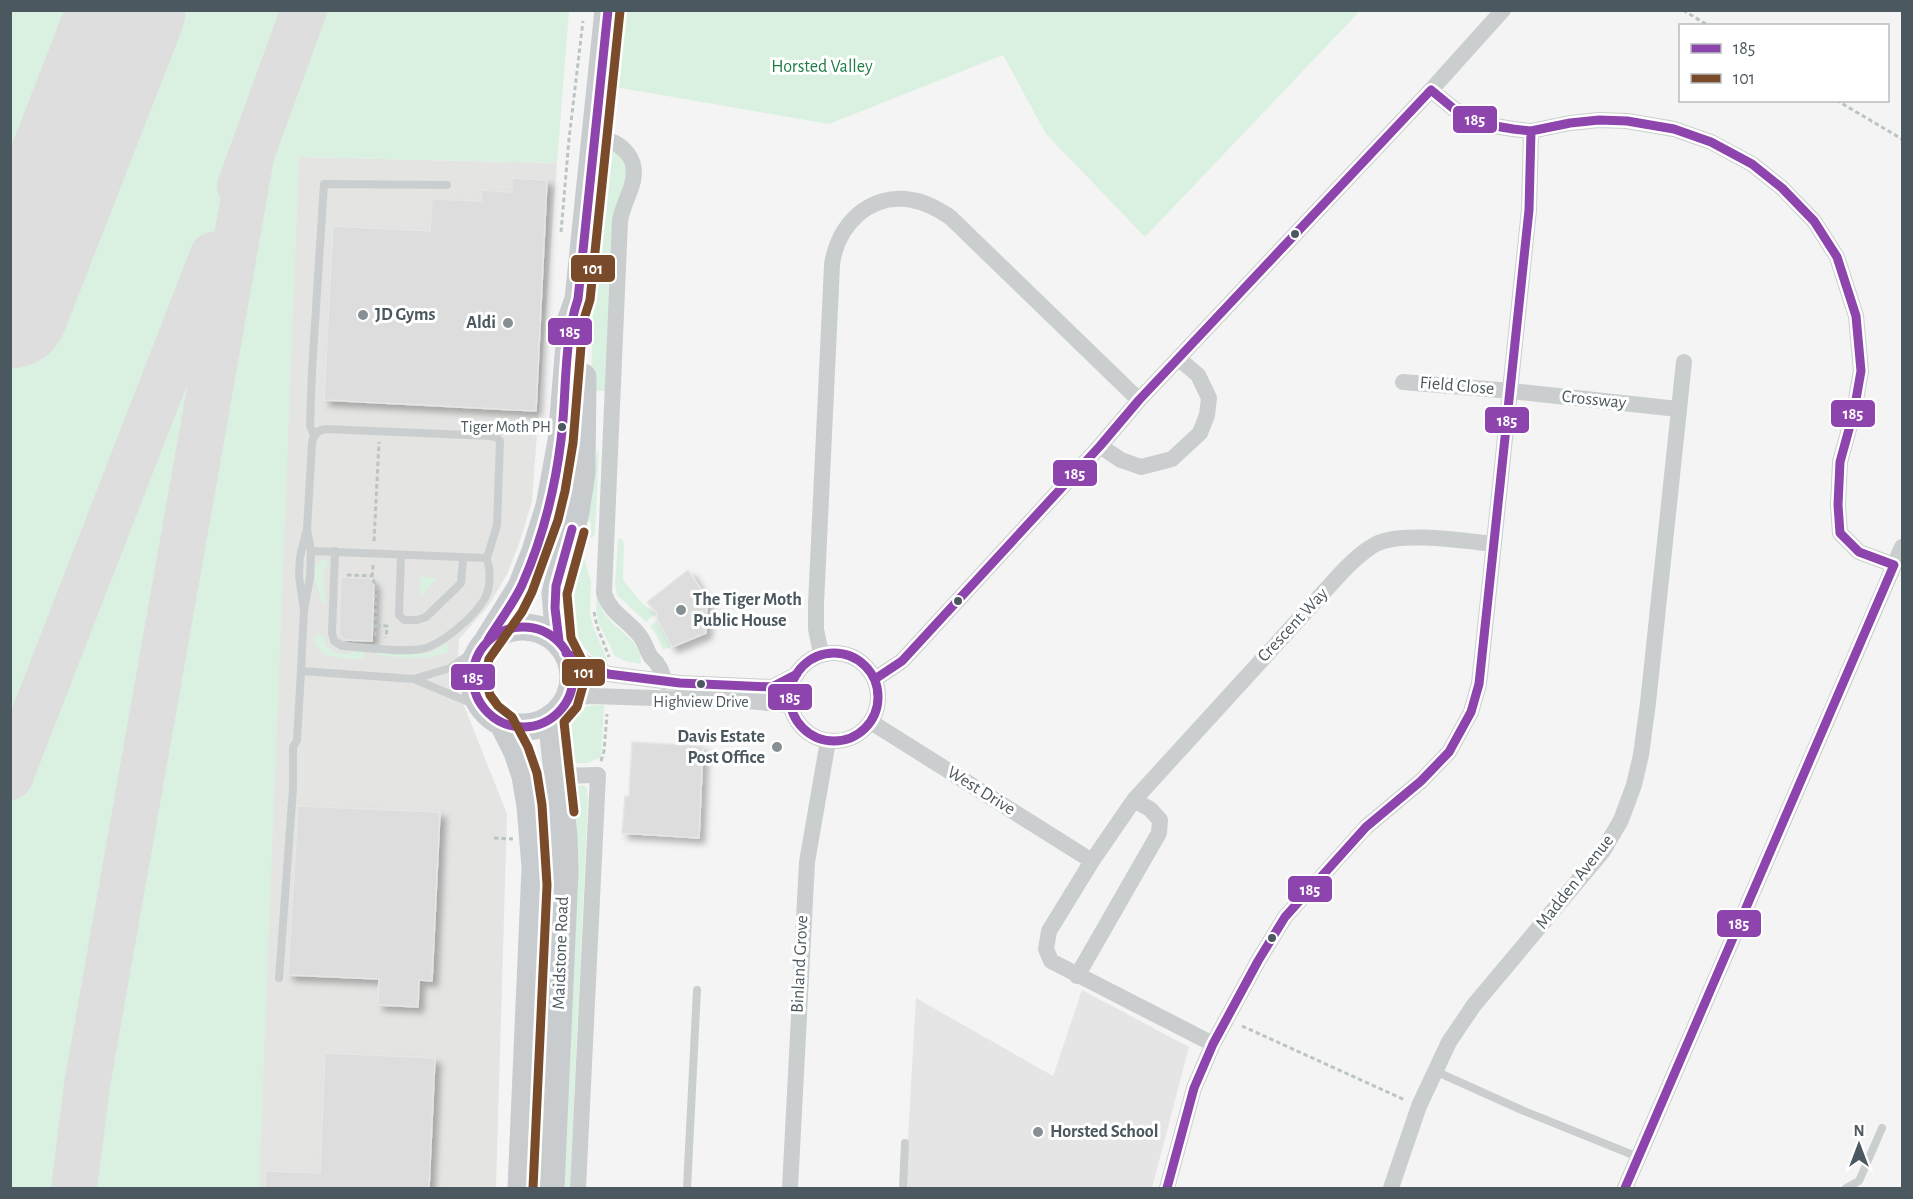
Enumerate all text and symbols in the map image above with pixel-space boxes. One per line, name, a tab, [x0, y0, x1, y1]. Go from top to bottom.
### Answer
legend	[1679, 24, 1889, 102]
text: 185	[1733, 40, 1755, 58]
park label: Horsted Valley	[771, 58, 873, 76]
text: 101	[1733, 70, 1755, 88]
line badge: 185	[1452, 105, 1498, 134]
text: 185	[1465, 112, 1485, 128]
unlabelled marker	[1289, 228, 1301, 240]
line badge: 101	[570, 254, 616, 283]
text: 101	[583, 261, 603, 277]
place label: JD Gyms	[375, 306, 436, 324]
marker: JD Gyms	[356, 308, 370, 322]
place label: Aldi	[466, 314, 496, 332]
marker: Aldi	[501, 316, 515, 330]
line badge: 185	[547, 317, 593, 346]
text: 185	[560, 324, 580, 340]
street label: Field Close	[1419, 374, 1495, 398]
street label: Crossway	[1561, 388, 1627, 412]
line badge: 185	[1830, 399, 1876, 428]
line badge: 185	[1484, 406, 1530, 434]
text: 185	[1843, 406, 1863, 422]
text: 185	[1497, 413, 1517, 429]
place label: Tiger Moth PH	[461, 419, 551, 435]
marker: Tiger Moth PH	[556, 421, 568, 433]
line badge: 185	[1052, 459, 1098, 487]
text: 185	[1065, 466, 1085, 482]
street label: Crescent Way	[1254, 584, 1332, 665]
place label: The Tiger Moth Public House	[693, 591, 802, 630]
unlabelled marker	[952, 595, 964, 607]
marker: The Tiger Moth Public House	[674, 603, 688, 617]
line badge: 101	[561, 658, 606, 687]
line badge: 185	[450, 663, 496, 691]
text: 101	[574, 665, 594, 681]
text: 185	[463, 670, 483, 686]
marker: Highview Drive	[695, 678, 707, 690]
line badge: 185	[767, 683, 813, 711]
text: 185	[780, 690, 800, 706]
place label: Highview Drive	[653, 694, 749, 710]
place label: Davis Estate Post Office	[677, 728, 765, 767]
marker: Davis Estate Post Office	[770, 740, 784, 754]
street label: West Drive	[944, 763, 1018, 819]
street label: Madden Avenue	[1533, 832, 1617, 932]
line badge: 185	[1287, 875, 1333, 903]
text: 185	[1300, 882, 1320, 898]
street label: Maidstone Road	[550, 896, 572, 1010]
line badge: 185	[1716, 909, 1762, 938]
street label: Binland Grove	[788, 915, 812, 1013]
text: 185	[1729, 916, 1749, 932]
unlabelled marker	[1266, 932, 1278, 944]
north arrow	[1829, 1115, 1889, 1175]
place label: Horsted School	[1050, 1123, 1158, 1141]
text: N	[1853, 1123, 1865, 1139]
marker: Horsted School	[1031, 1125, 1045, 1139]

